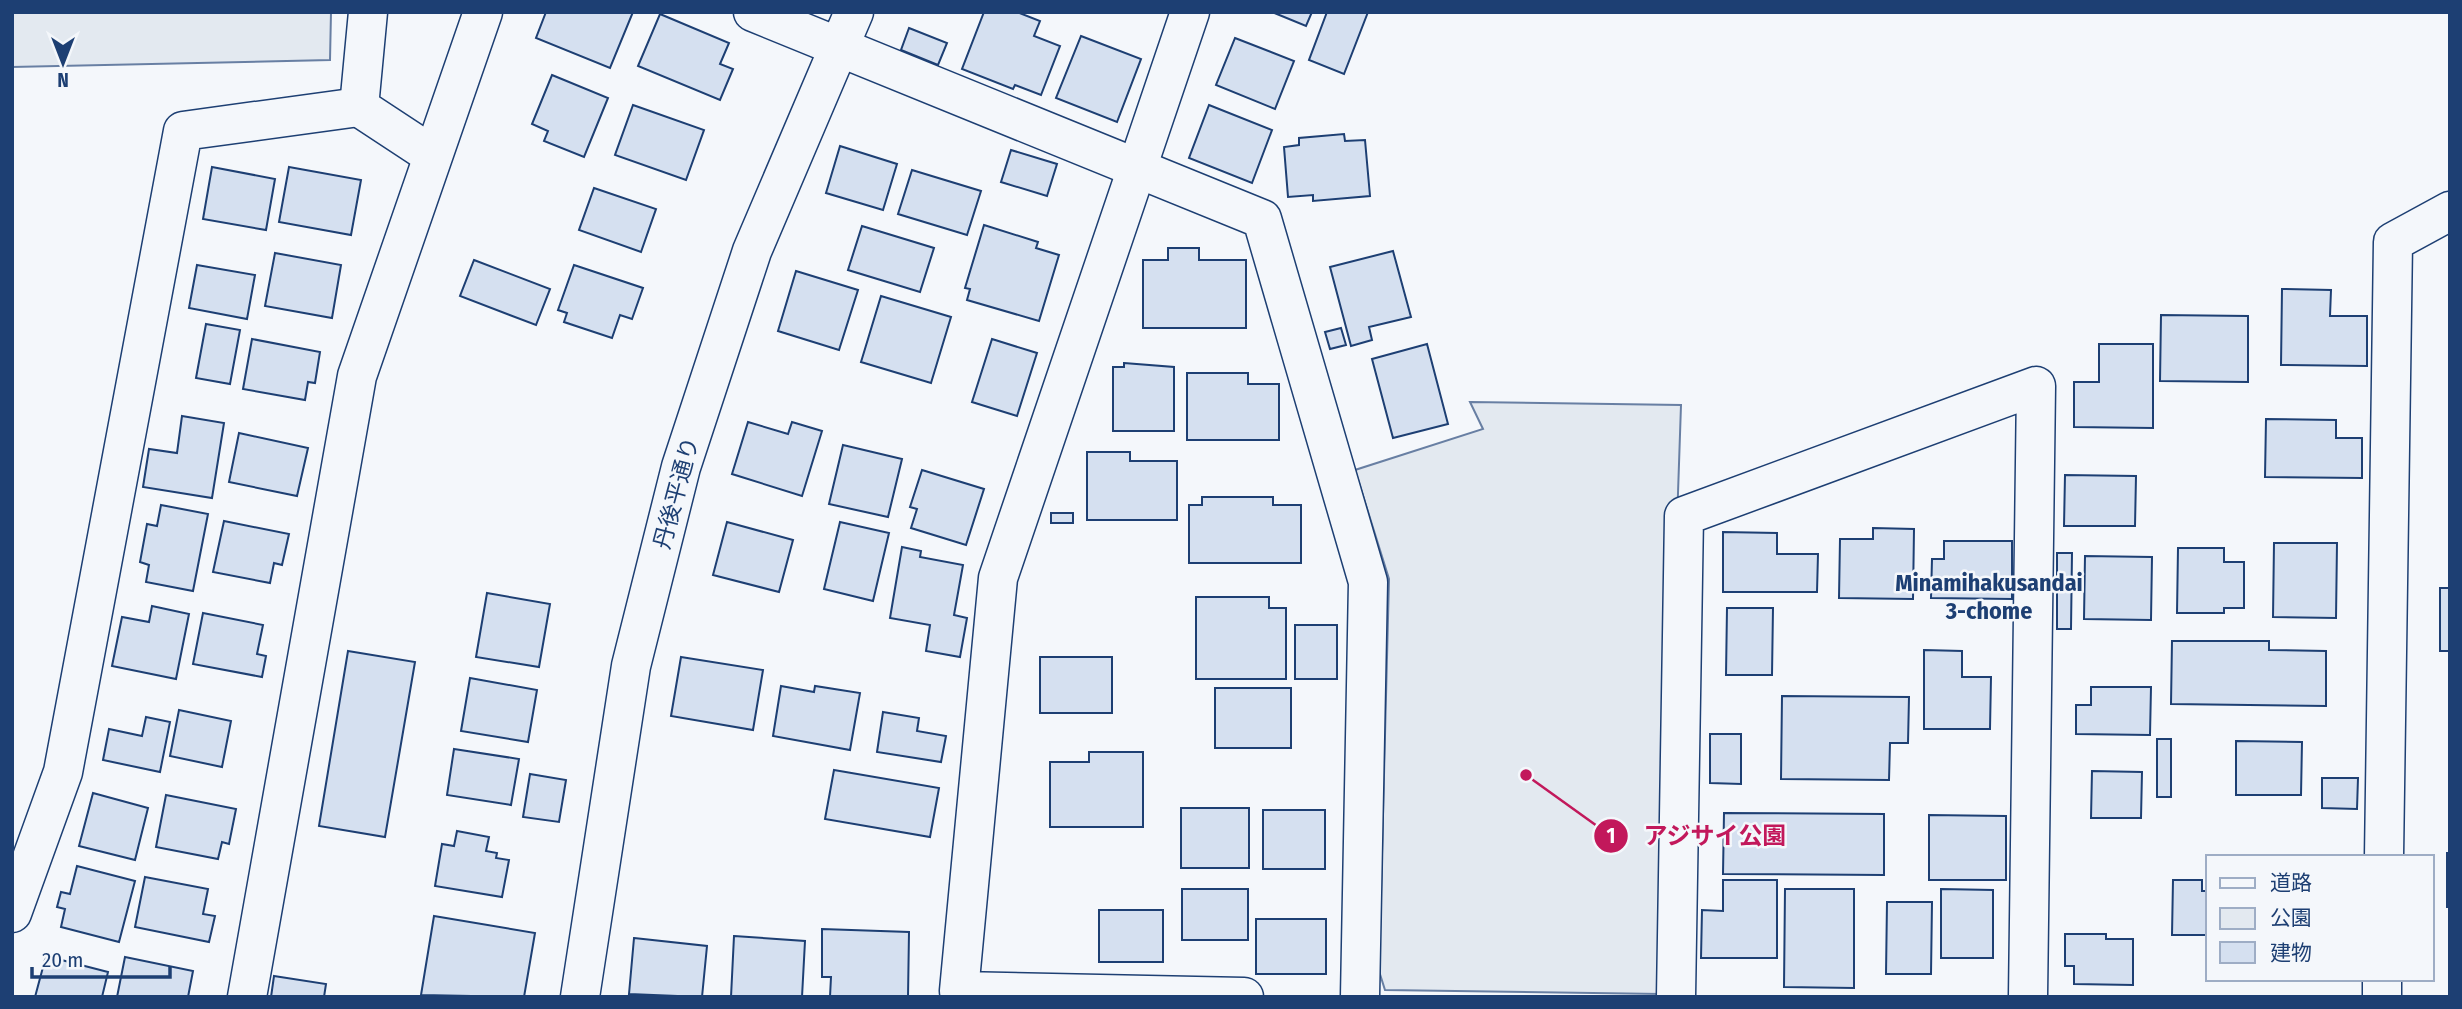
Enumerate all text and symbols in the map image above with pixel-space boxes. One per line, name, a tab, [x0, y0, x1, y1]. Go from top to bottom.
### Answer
north arrow	[28, 28, 98, 98]
text: N	[57, 68, 69, 91]
street label: 丹後平通り	[648, 434, 704, 552]
district label: Minamihakusandai 3-chome	[1895, 569, 2083, 625]
callout: アジサイ公園	[1594, 813, 1801, 858]
text: アジサイ公園	[1643, 822, 1787, 850]
text: 1	[1607, 823, 1615, 849]
legend	[2206, 855, 2434, 981]
text: 道路	[2270, 870, 2312, 896]
text: 公園	[2270, 905, 2312, 931]
scale bar	[32, 936, 170, 980]
text: 建物	[2270, 940, 2312, 966]
text: 20 m	[42, 947, 83, 973]

